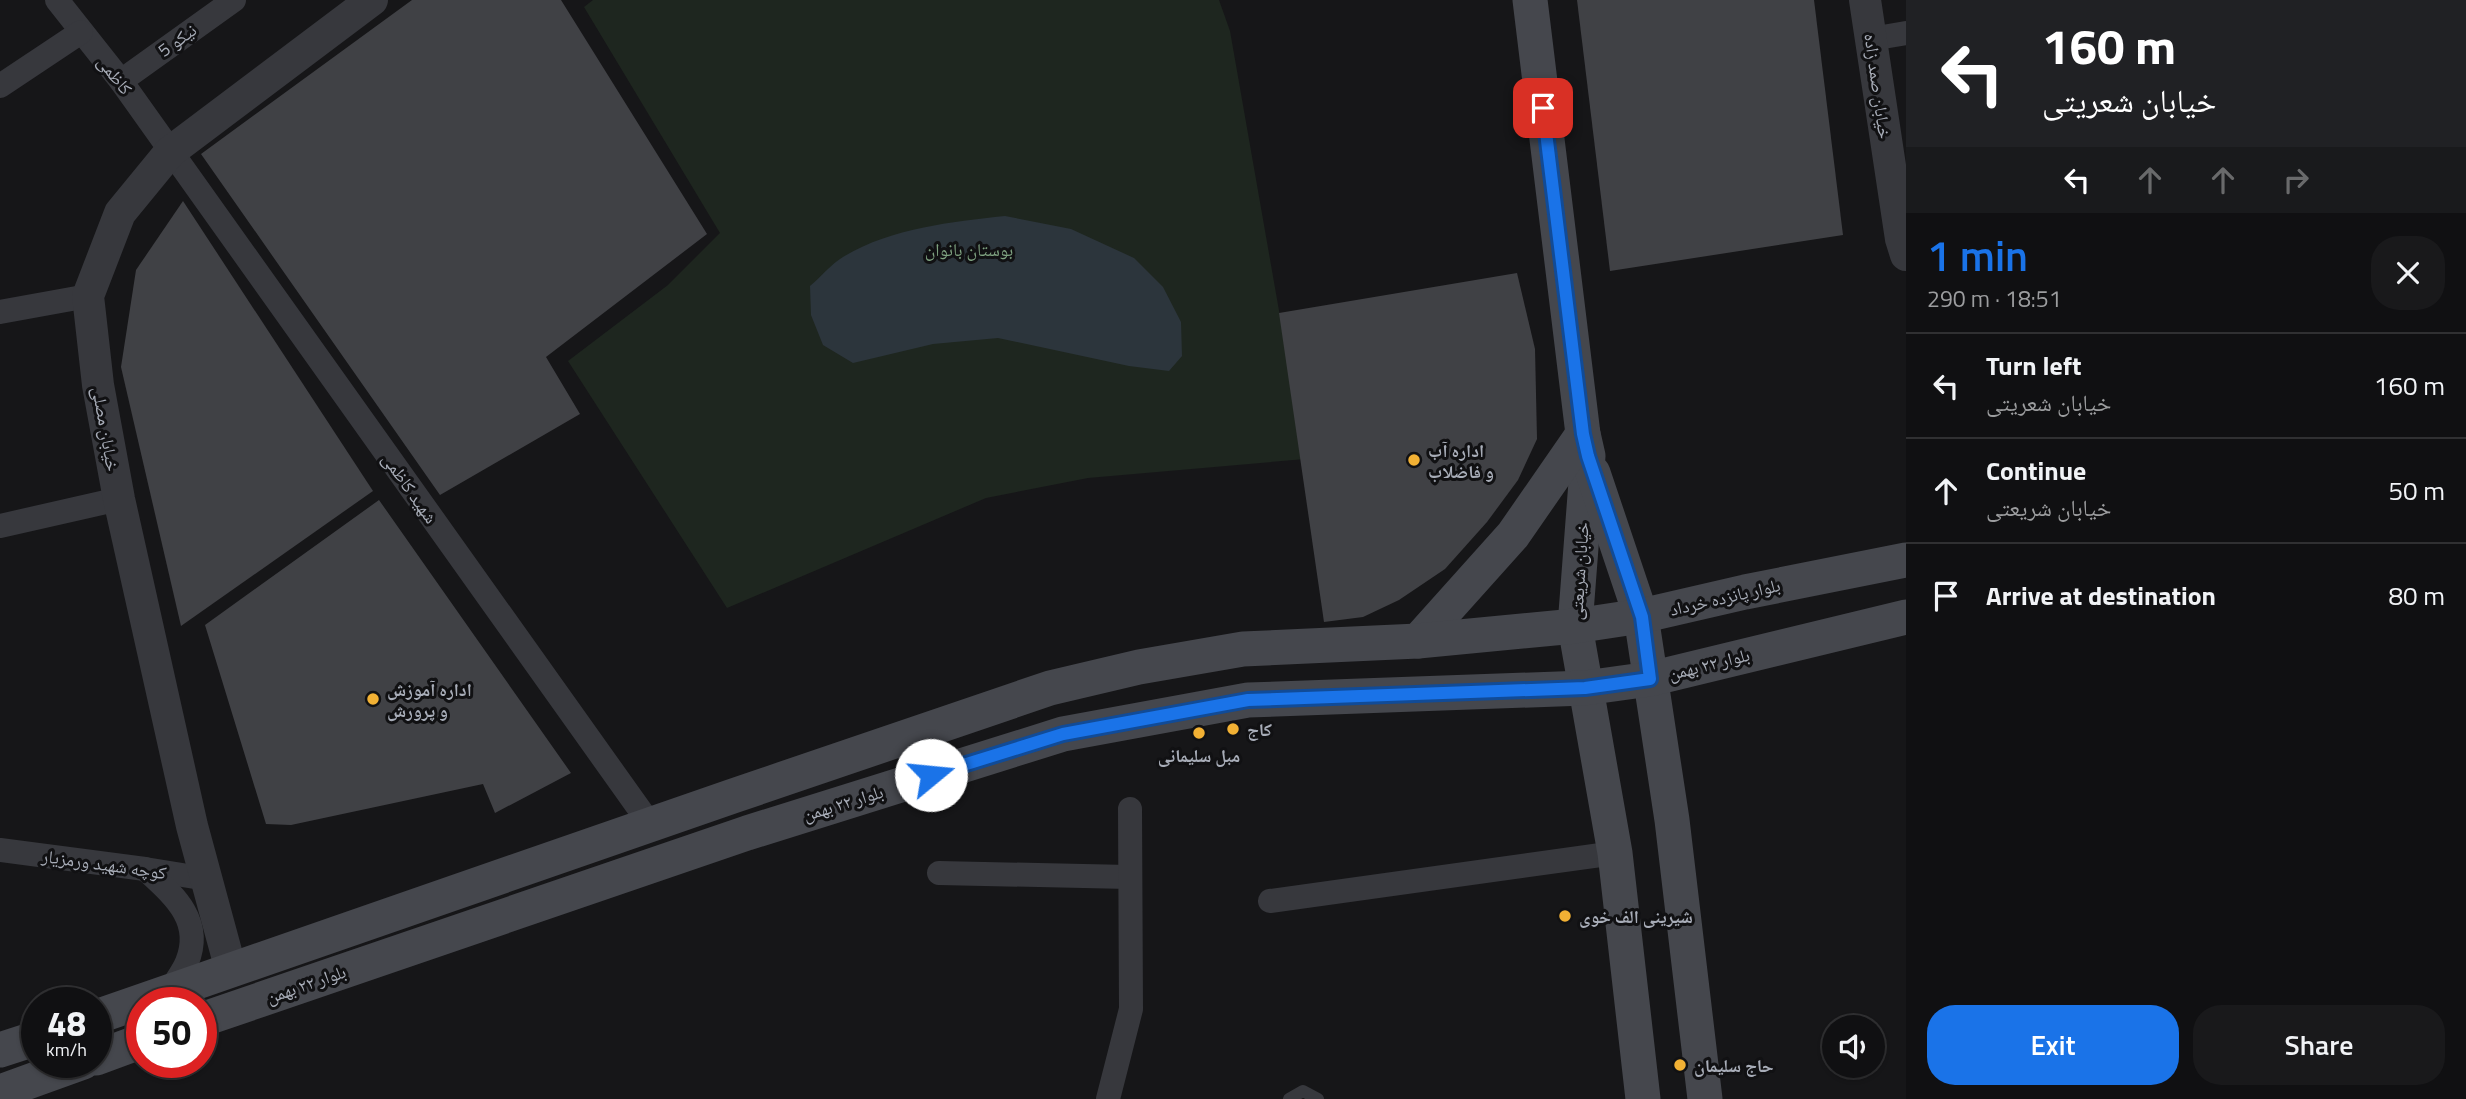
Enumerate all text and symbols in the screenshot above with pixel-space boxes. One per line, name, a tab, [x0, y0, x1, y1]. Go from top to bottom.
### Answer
text: 160 m	[2042, 8, 2176, 83]
street label: نیکو 5	[152, 17, 202, 63]
icon: left	[1927, 28, 2018, 119]
street label: خیابان صمد زاده	[1857, 31, 1899, 141]
street label: کاظمی	[91, 49, 139, 101]
text: خیابان شعریتی	[2042, 76, 2216, 124]
pin	[1513, 78, 1573, 138]
icon: arrive	[1524, 89, 1562, 127]
icon: left	[2058, 161, 2096, 199]
icon: ahead	[2131, 161, 2169, 199]
icon: ahead	[2204, 161, 2242, 199]
icon: right	[2277, 161, 2315, 199]
text: 1 min	[1927, 223, 2028, 287]
park label: بوستان بانوان	[925, 236, 1013, 263]
button: close	[2371, 236, 2445, 310]
text: 290 m · 18:51	[1927, 281, 2062, 316]
text: Turn left	[1986, 346, 2081, 385]
text: 160 m	[2374, 366, 2445, 405]
icon: left	[1927, 367, 1965, 405]
street label: خیابان مصلی	[85, 385, 127, 473]
text: خیابان شعریتی	[1986, 385, 2111, 420]
place label: اداره آب و فاضلاب	[1428, 437, 1494, 485]
street label: شهید کاظمی	[376, 447, 444, 529]
text: Continue	[1986, 451, 2086, 490]
marker: اداره آب و فاضلاب	[1406, 452, 1422, 468]
text: 50 m	[2388, 471, 2445, 510]
icon: ahead	[1927, 472, 1965, 510]
text: خیابان شریعتی	[1986, 490, 2111, 525]
street label: خیابان شریعتی	[1562, 521, 1596, 621]
street label: بلوار پانزده خرداد	[1667, 571, 1783, 623]
text: Arrive at destination	[1986, 576, 2216, 615]
text: 80 m	[2388, 576, 2445, 615]
icon: arrive	[1927, 577, 1965, 615]
street label: بلوار ۲۲ بهمن	[1666, 641, 1753, 687]
place label: اداره آموزش و پرورش	[387, 676, 472, 724]
marker: اداره آموزش و پرورش	[365, 691, 381, 707]
place label: کاج	[1247, 716, 1272, 743]
marker: کاج	[1225, 721, 1241, 737]
marker: مبل سلیمانی	[1191, 725, 1207, 741]
position arrow	[894, 738, 968, 812]
place label: مبل سلیمانی	[1158, 742, 1240, 769]
street label: بلوار ۲۲ بهمن	[799, 778, 887, 828]
street label: کوچه شهید ورمزیار	[39, 842, 169, 886]
place label: شیرینی الف خوی	[1579, 903, 1693, 930]
marker: شیرینی الف خوی	[1557, 908, 1573, 924]
street label: بلوار ۲۲ بهمن	[262, 958, 350, 1010]
speed limit sign: 50	[126, 987, 217, 1078]
text: 48	[47, 996, 86, 1050]
button: Exit	[1927, 1005, 2179, 1085]
button: Share	[2193, 1005, 2445, 1085]
map controls	[1822, 1015, 1885, 1078]
button: sound	[1822, 1015, 1885, 1078]
text: km/h	[46, 1036, 87, 1063]
place label: حاج سلیمان	[1694, 1052, 1774, 1079]
marker: حاج سلیمان	[1672, 1057, 1688, 1073]

